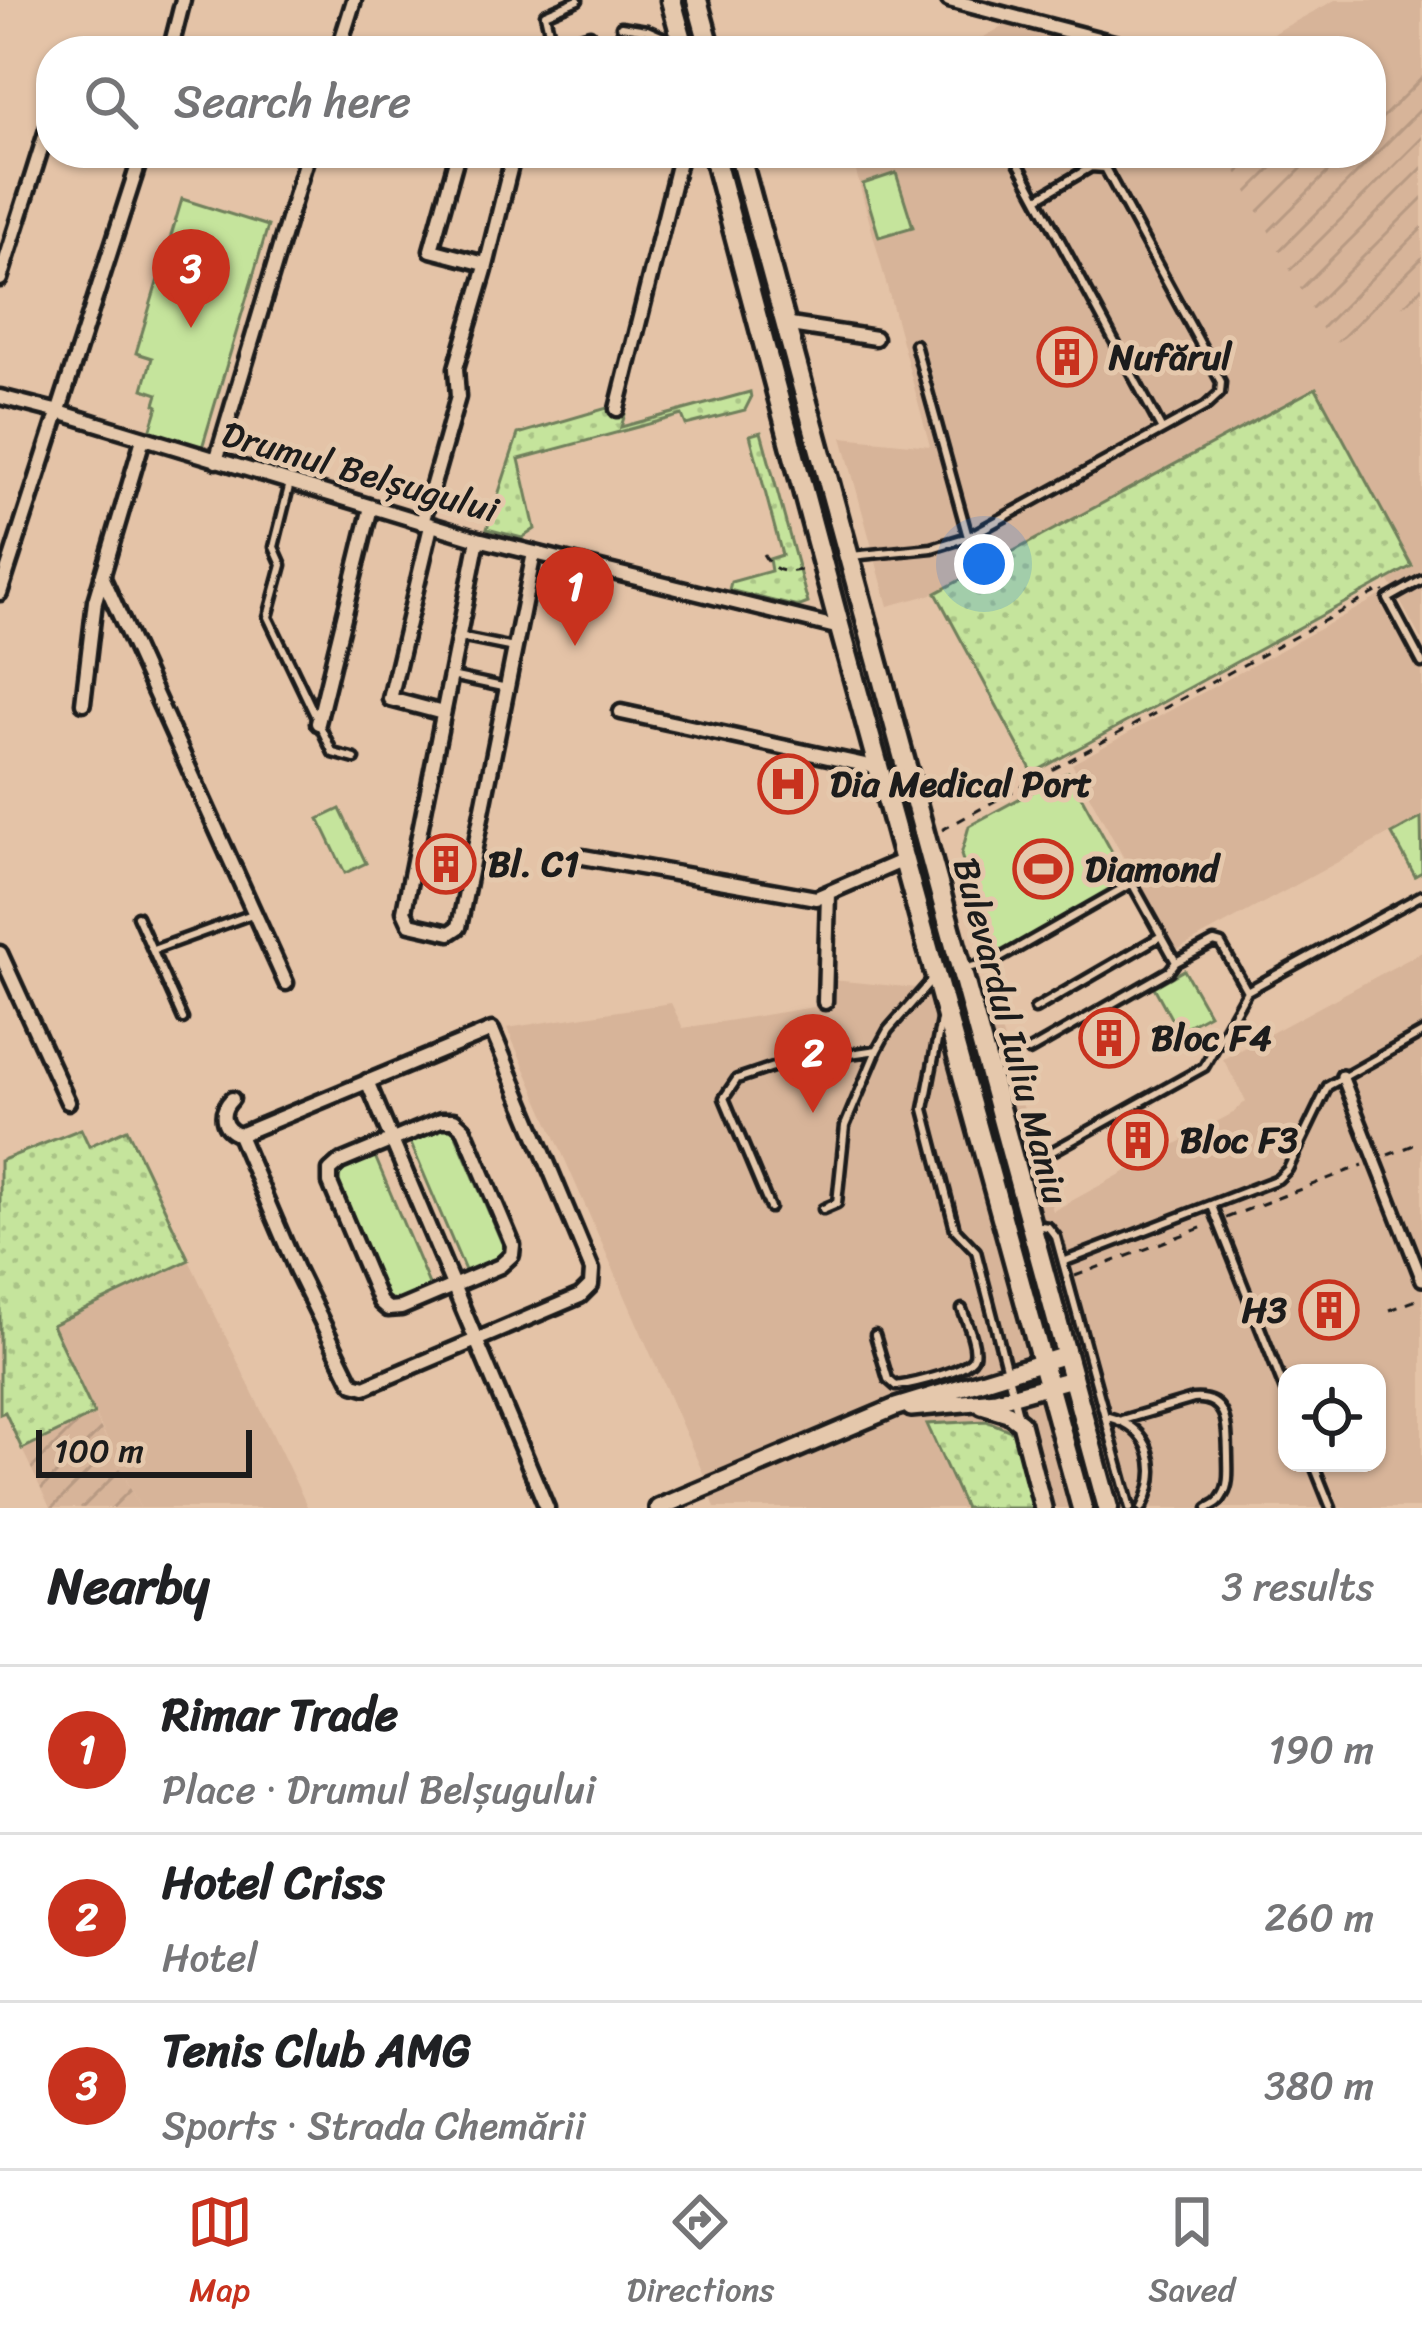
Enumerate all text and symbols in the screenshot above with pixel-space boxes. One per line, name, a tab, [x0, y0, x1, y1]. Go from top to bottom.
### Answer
search box	[36, 36, 1386, 168]
text: Search here	[174, 62, 411, 142]
icon: search	[78, 69, 144, 135]
pin: 3	[152, 229, 230, 328]
place label: Nufărul	[1108, 325, 1233, 389]
building icon: Nufărul	[1036, 326, 1098, 388]
street label: Drumul Belșugului	[214, 402, 507, 542]
your location	[954, 534, 1014, 594]
pin: 1	[536, 547, 614, 646]
place label: Dia Medical Port	[830, 752, 1092, 816]
hospital icon: Dia Medical Port	[757, 753, 819, 815]
place label: Bl. C1	[488, 832, 579, 896]
building icon: Bl. C1	[415, 833, 477, 895]
place label: Diamond	[1085, 837, 1221, 901]
sports icon: Diamond	[1012, 838, 1074, 900]
street label: Bulevardul Iuliu Maniu	[934, 850, 1088, 1212]
place label: Bloc F4	[1151, 1006, 1272, 1070]
building icon: Bloc F4	[1078, 1007, 1140, 1069]
pin: 2	[774, 1014, 852, 1113]
place label: Bloc F3	[1180, 1108, 1298, 1172]
building icon: Bloc F3	[1107, 1109, 1169, 1171]
place label: H3	[1242, 1278, 1287, 1342]
building icon: H3	[1298, 1279, 1360, 1341]
map controls	[1278, 1364, 1386, 1472]
button: locate	[1278, 1364, 1386, 1472]
text: 100 m	[54, 1422, 144, 1480]
scale bar	[36, 1424, 252, 1477]
text: Nearby	[48, 1541, 209, 1631]
text: 3 results	[1221, 1552, 1374, 1621]
text: Rimar Trade	[162, 1675, 398, 1755]
text: 1	[79, 1715, 95, 1784]
text: 190 m	[1269, 1715, 1374, 1784]
text: Place · Drumul Belșugului	[162, 1755, 596, 1824]
text: Hotel Criss	[162, 1843, 384, 1923]
text: 2	[76, 1883, 98, 1952]
text: 260 m	[1265, 1883, 1374, 1952]
text: Hotel	[162, 1923, 258, 1992]
text: Tenis Club AMG	[162, 2011, 471, 2091]
text: 3	[76, 2051, 98, 2120]
text: 380 m	[1264, 2051, 1374, 2120]
text: Sports · Strada Chemării	[162, 2091, 585, 2160]
tab: Map	[187, 2189, 253, 2319]
tab: Directions	[627, 2189, 774, 2319]
tab: Saved	[1148, 2189, 1235, 2319]

